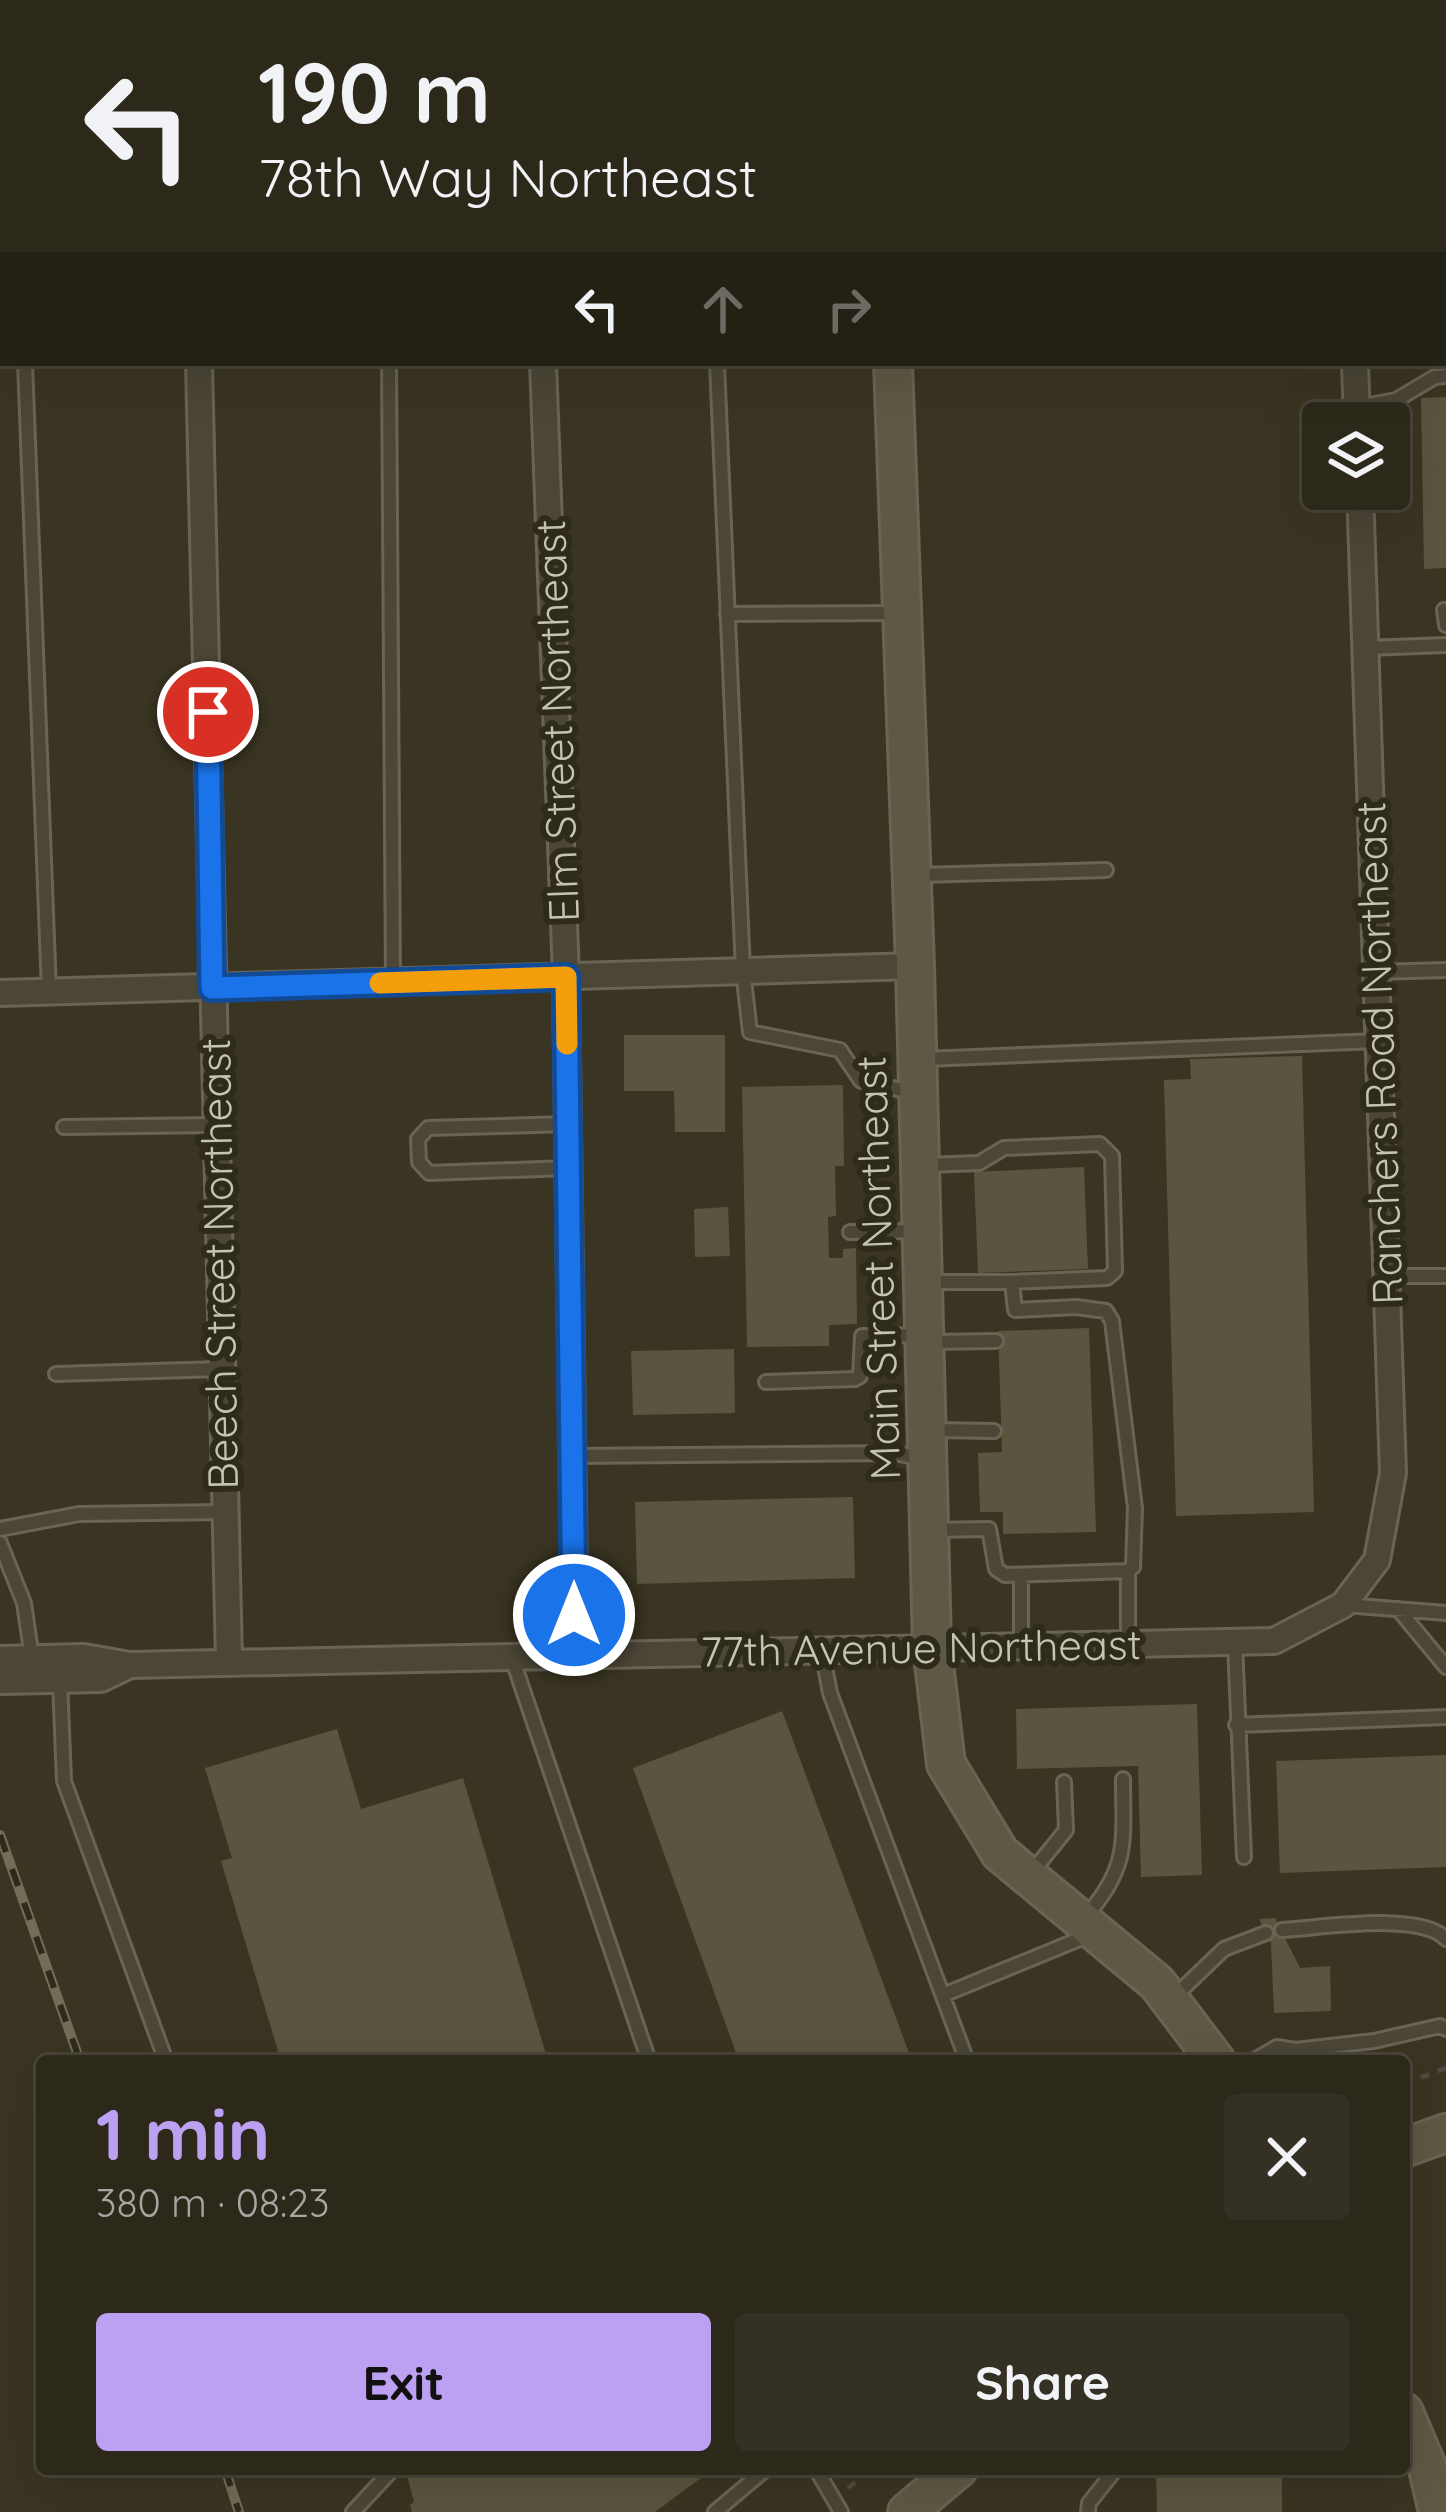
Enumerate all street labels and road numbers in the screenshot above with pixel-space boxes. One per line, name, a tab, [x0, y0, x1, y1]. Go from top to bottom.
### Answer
street label: Elm Street Northeast	[523, 519, 590, 923]
street label: Ranchers Road Northeast	[1343, 800, 1414, 1306]
street label: Beech Street Northeast	[188, 1038, 249, 1490]
street label: Main Street Northeast	[844, 1055, 911, 1481]
street label: 77th Avenue Northeast	[700, 1617, 1142, 1678]

